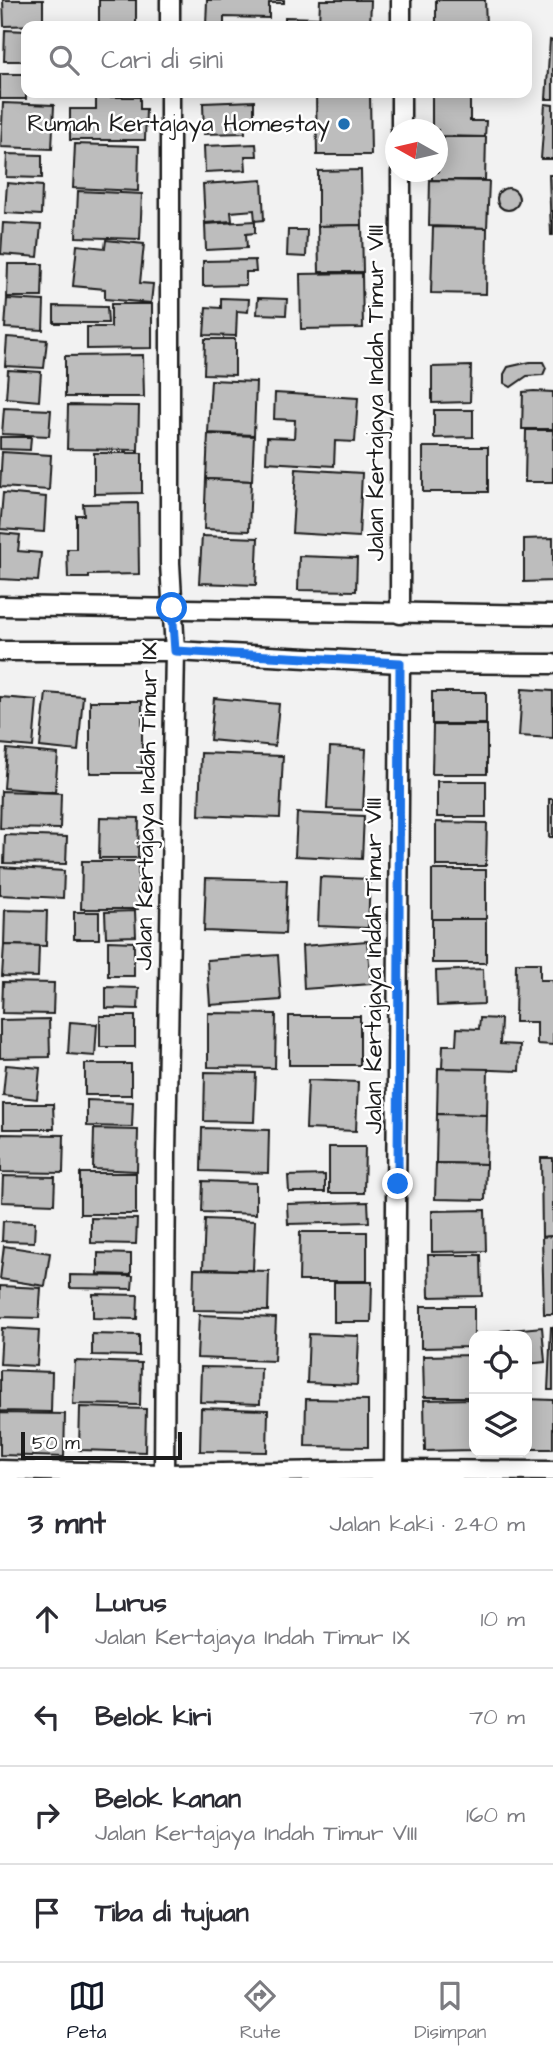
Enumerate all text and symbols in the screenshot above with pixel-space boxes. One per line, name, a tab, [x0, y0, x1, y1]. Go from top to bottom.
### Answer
search box	[21, 21, 532, 98]
icon: search	[45, 41, 83, 79]
text: Cari di sini	[101, 42, 223, 78]
place label: Rumah Kertajaya Homestay	[27, 107, 330, 142]
marker: Rumah Kertajaya Homestay	[336, 116, 352, 132]
north arrow	[385, 119, 448, 182]
street label: Jalan Kertajaya Indah Timur VIII	[359, 225, 394, 561]
route start	[156, 592, 187, 623]
street label: Jalan Kertajaya Indah Timur IX	[127, 641, 168, 971]
street label: Jalan Kertajaya Indah Timur VIII	[357, 798, 392, 1134]
route end	[382, 1168, 413, 1199]
map controls	[469, 1331, 532, 1457]
button: locate	[469, 1331, 532, 1394]
button: layers	[469, 1394, 532, 1457]
scale bar	[21, 1429, 182, 1461]
text: 50 m	[32, 1430, 80, 1457]
text: 3 mnt	[28, 1503, 106, 1545]
text: Jalan kaki · 240 m	[330, 1508, 525, 1540]
text: Lurus	[95, 1585, 167, 1621]
icon: ahead	[28, 1600, 66, 1638]
text: 10 m	[480, 1603, 525, 1635]
text: Jalan Kertajaya Indah Timur IX	[95, 1621, 410, 1653]
icon: left	[28, 1698, 66, 1736]
text: Belok kiri	[95, 1699, 211, 1735]
text: 70 m	[469, 1701, 525, 1733]
text: Belok kanan	[95, 1781, 241, 1817]
icon: right	[28, 1796, 66, 1834]
text: 160 m	[466, 1799, 525, 1831]
text: Jalan Kertajaya Indah Timur VIII	[95, 1817, 418, 1849]
icon: arrive	[28, 1894, 66, 1932]
text: Tiba di tujuan	[95, 1895, 249, 1931]
tab: Peta	[67, 1977, 106, 2046]
tab: Rute	[240, 1977, 281, 2046]
tab: Disimpan	[414, 1977, 486, 2046]

